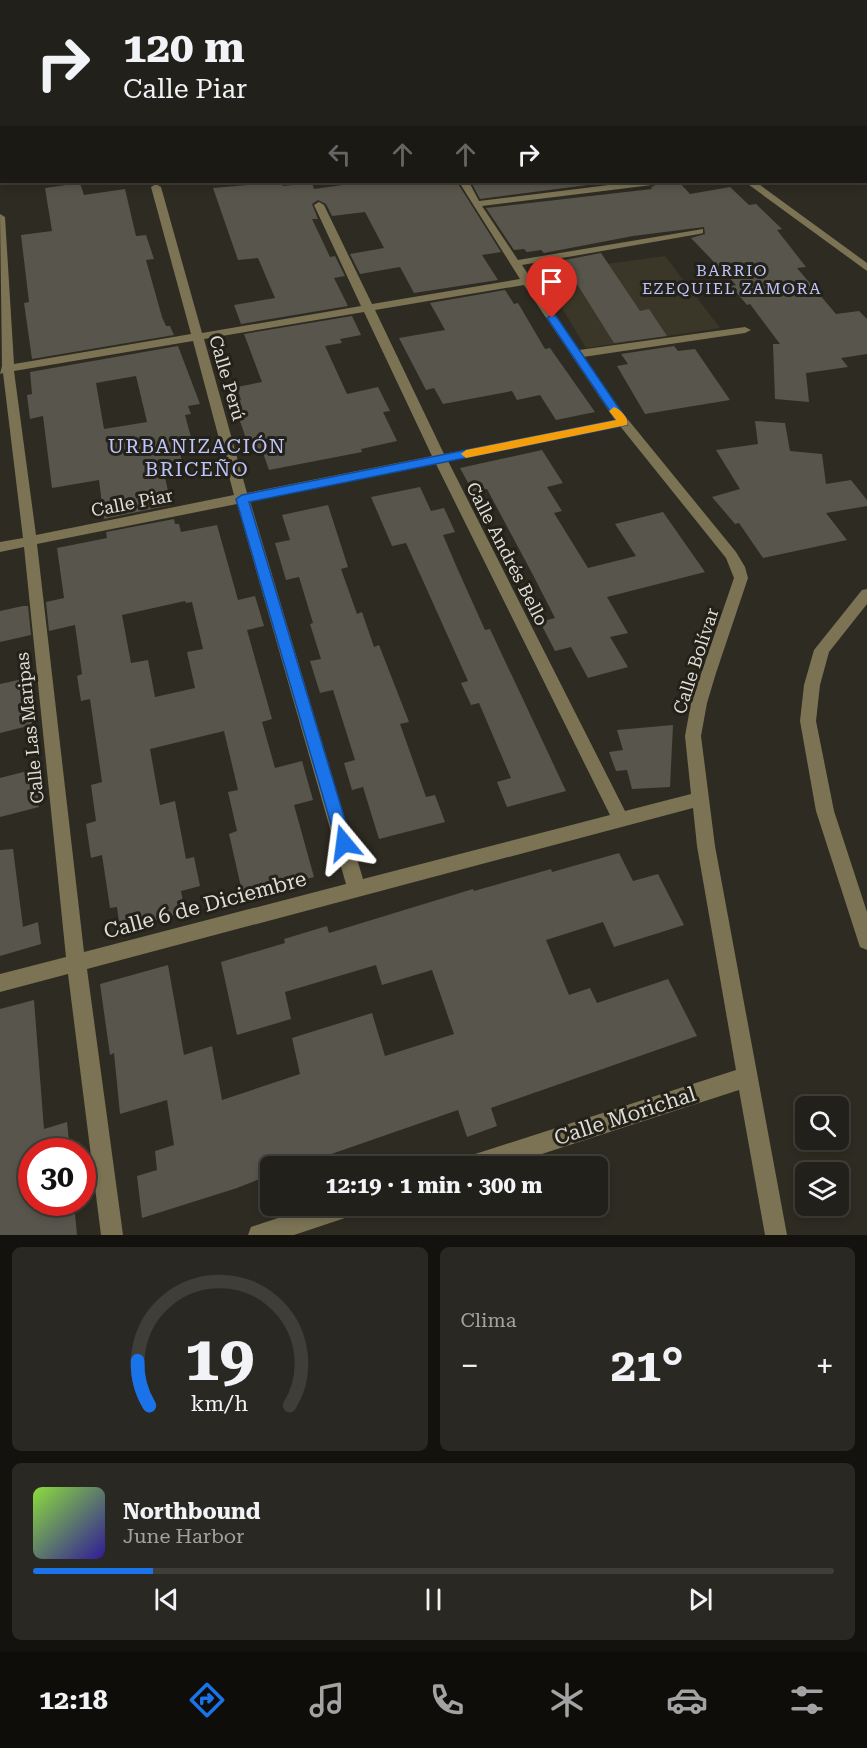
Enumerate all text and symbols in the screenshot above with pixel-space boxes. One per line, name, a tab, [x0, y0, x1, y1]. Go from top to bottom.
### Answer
text: 120 m	[123, 23, 245, 72]
icon: right	[24, 24, 102, 102]
text: Calle Piar	[123, 73, 247, 105]
icon: left	[323, 138, 356, 171]
icon: ahead	[386, 138, 419, 171]
icon: ahead	[449, 138, 482, 171]
icon: right	[512, 138, 545, 171]
pin	[526, 256, 577, 318]
district label: BARRIO EZEQUIEL ZAMORA	[642, 261, 822, 298]
icon: arrive	[535, 265, 568, 298]
street label: Calle Perú	[205, 333, 250, 423]
district label: URBANIZACIÓN BRICEÑO	[108, 434, 286, 481]
street label: Calle Andrés Bello	[462, 479, 553, 629]
street label: Calle Piar	[89, 484, 175, 521]
street label: Calle Bolívar	[669, 605, 722, 716]
street label: Calle Las Maripas	[11, 651, 48, 805]
position arrow	[312, 811, 376, 875]
street label: Calle 6 de Diciembre	[101, 866, 309, 944]
street label: Calle Morichal	[551, 1082, 699, 1150]
map controls	[795, 1096, 849, 1216]
button: search	[795, 1096, 849, 1150]
speed limit sign: 30	[18, 1138, 96, 1216]
button: layers	[795, 1162, 849, 1216]
text: 12:19 · 1 min · 300 m	[325, 1173, 543, 1198]
text: Clima	[461, 1308, 516, 1332]
text: 19	[185, 1322, 255, 1395]
text: 21°	[611, 1339, 684, 1392]
text: −	[461, 1346, 479, 1385]
text: +	[816, 1346, 834, 1385]
text: km/h	[191, 1391, 249, 1416]
text: Northbound	[123, 1499, 261, 1524]
text: June Harbor	[123, 1524, 244, 1548]
icon: previous	[150, 1583, 183, 1616]
icon: pause	[417, 1583, 450, 1616]
icon: next	[684, 1583, 717, 1616]
icon: directions	[186, 1679, 228, 1721]
icon: music	[306, 1679, 348, 1721]
icon: phone	[426, 1679, 468, 1721]
icon: climate	[546, 1679, 588, 1721]
icon: car	[666, 1679, 708, 1721]
icon: filters	[786, 1679, 828, 1721]
text: 12:18	[39, 1684, 108, 1716]

